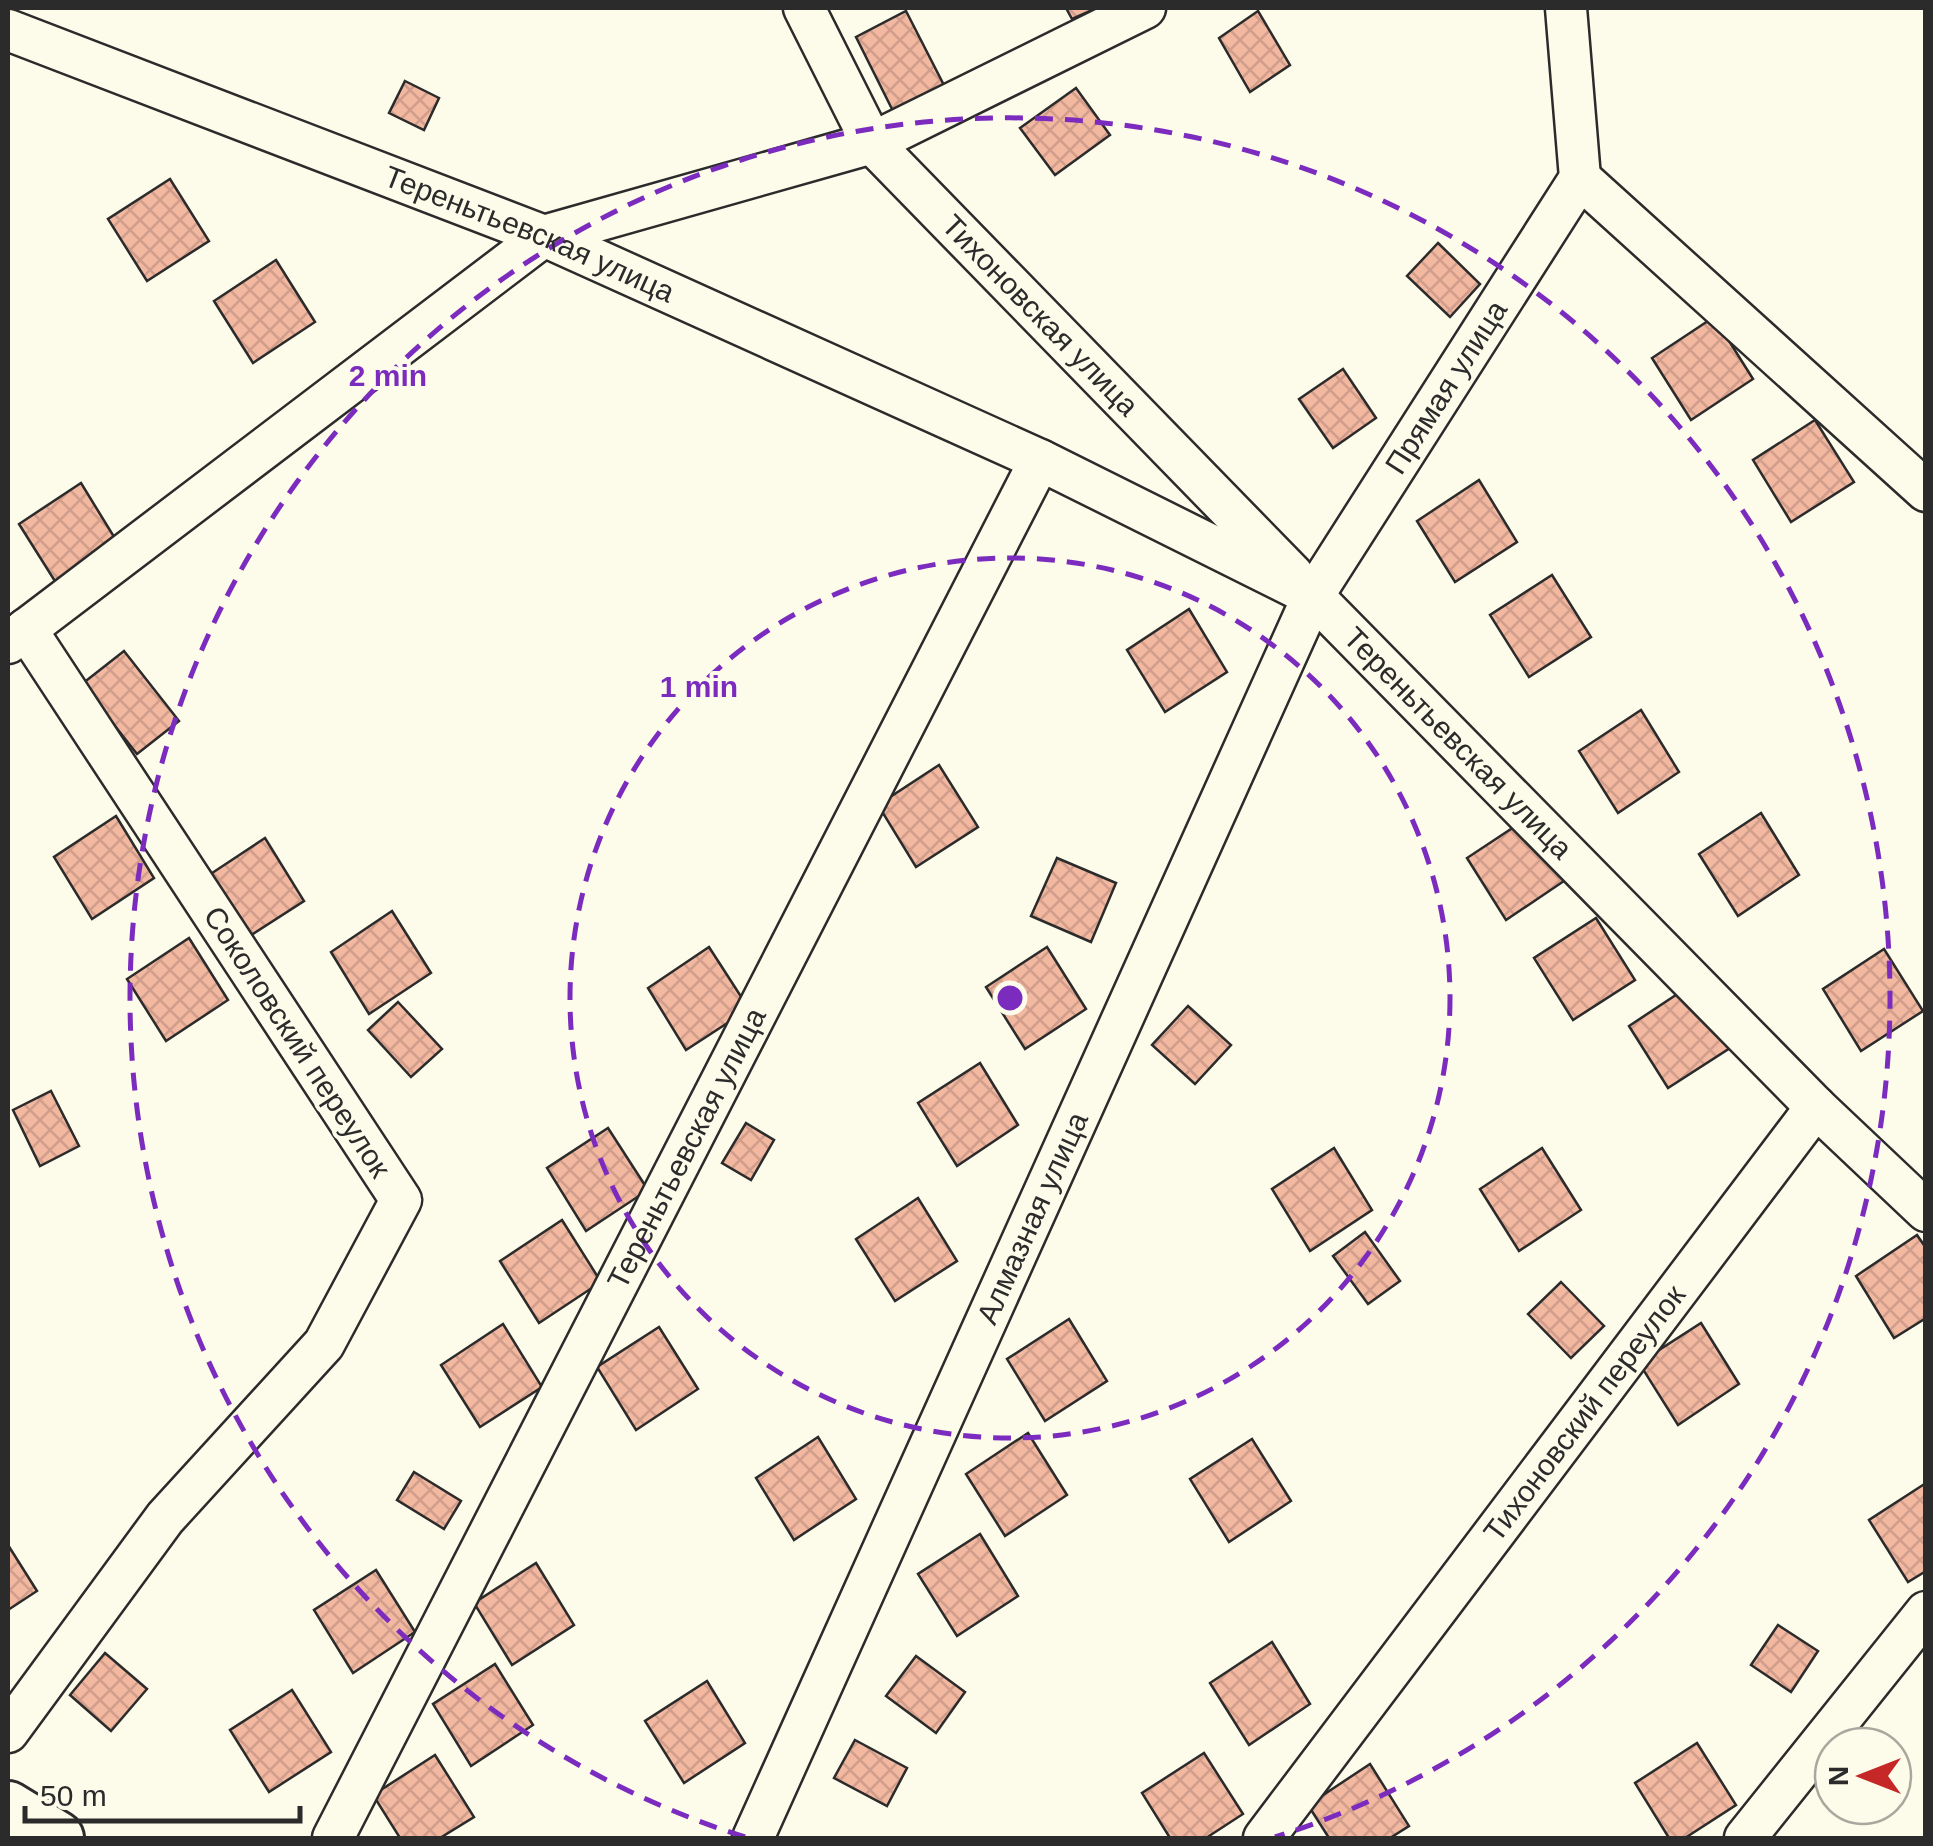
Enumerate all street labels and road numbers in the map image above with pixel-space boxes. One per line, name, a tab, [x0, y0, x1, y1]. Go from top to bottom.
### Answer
street label: Тереньтьевская улица	[380, 159, 680, 309]
street label: Тихоновская улица	[936, 208, 1146, 422]
street label: Прямая улица	[1379, 294, 1513, 480]
street label: Тереньтьевская улица	[1337, 621, 1579, 865]
street label: Соколовский переулок	[198, 900, 398, 1184]
street label: Тереньтьевская улица	[601, 1002, 772, 1294]
street label: Алмазная улица	[970, 1107, 1094, 1329]
street label: Тихоновский переулок	[1477, 1278, 1692, 1548]

